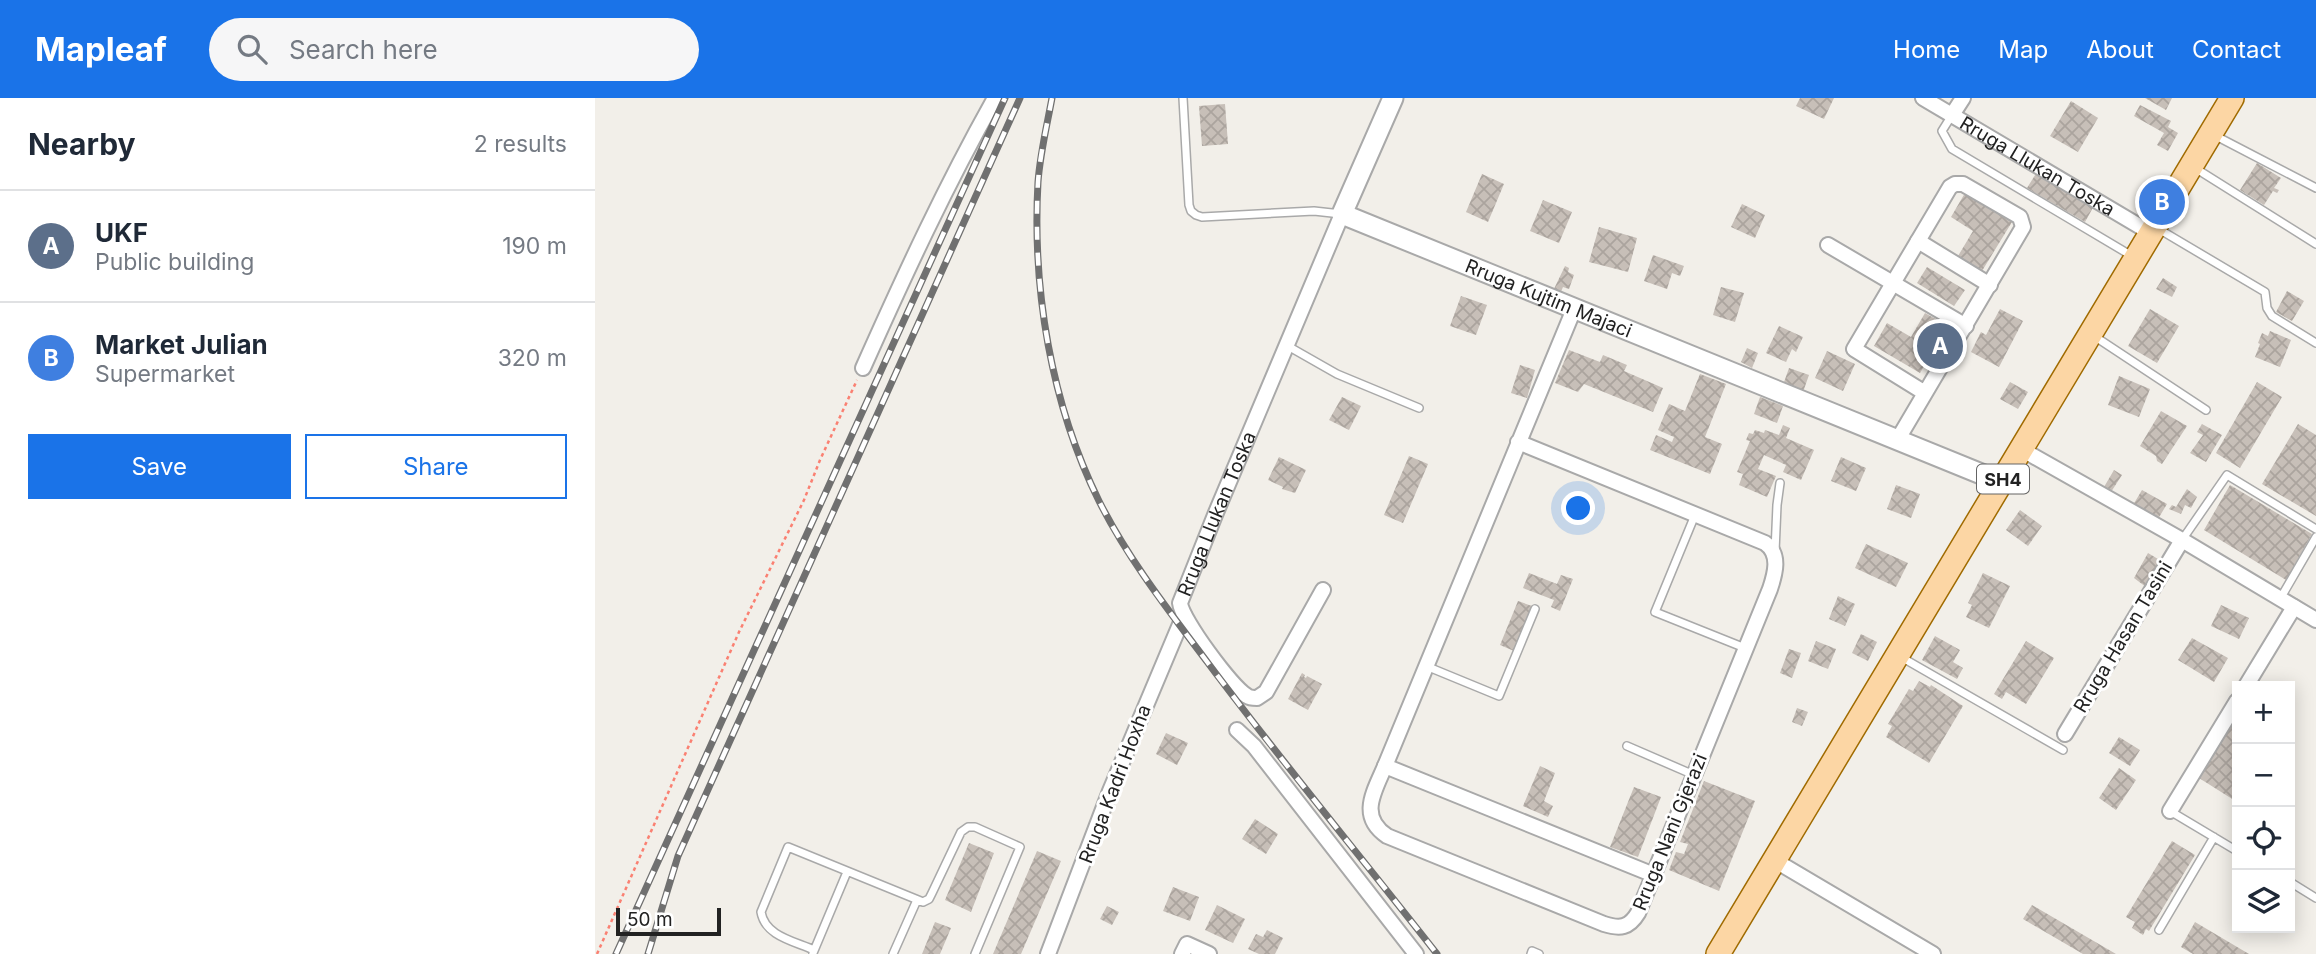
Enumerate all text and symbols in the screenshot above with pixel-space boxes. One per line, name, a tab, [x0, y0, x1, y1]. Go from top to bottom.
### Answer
search box	[209, 18, 699, 81]
text: Mapleaf	[35, 29, 167, 69]
icon: search	[233, 30, 271, 68]
text: Search here	[289, 34, 438, 65]
text: Home	[1893, 35, 1960, 64]
text: Map	[1998, 35, 2048, 64]
text: About	[2086, 35, 2154, 64]
text: Contact	[2192, 35, 2281, 64]
street label: Rruga Llukan Toska	[1956, 111, 2119, 220]
text: Nearby	[28, 126, 136, 162]
text: 2 results	[474, 130, 567, 158]
pin: B	[2139, 176, 2185, 228]
text: UKF	[95, 217, 148, 248]
text: A	[42, 232, 60, 260]
text: 190 m	[502, 232, 567, 260]
text: Public building	[95, 248, 254, 276]
street label: Rruga Kujtim Majaci	[1462, 254, 1635, 342]
pin: A	[1917, 320, 1963, 372]
text: Market Julian	[95, 329, 268, 360]
text: B	[43, 344, 59, 372]
text: 320 m	[498, 344, 567, 372]
text: Supermarket	[95, 360, 235, 388]
street label: Rruga Llukan Toska	[1172, 428, 1260, 599]
button: Save	[28, 434, 291, 499]
button: Share	[305, 434, 567, 499]
road number: SH4	[1977, 464, 2029, 494]
your location	[1561, 491, 1595, 525]
street label: Rruga Hasan Tasini	[2069, 557, 2177, 717]
map controls	[2232, 681, 2295, 933]
button: +	[2232, 681, 2295, 744]
street label: Rruga Kadri Hoxha	[1074, 701, 1156, 867]
button: −	[2232, 744, 2295, 807]
street label: Rruga Nani Gjerazi	[1628, 750, 1712, 914]
button: locate	[2232, 807, 2295, 870]
button: layers	[2232, 870, 2295, 933]
scale bar	[616, 905, 721, 937]
text: 50 m	[627, 908, 673, 931]

